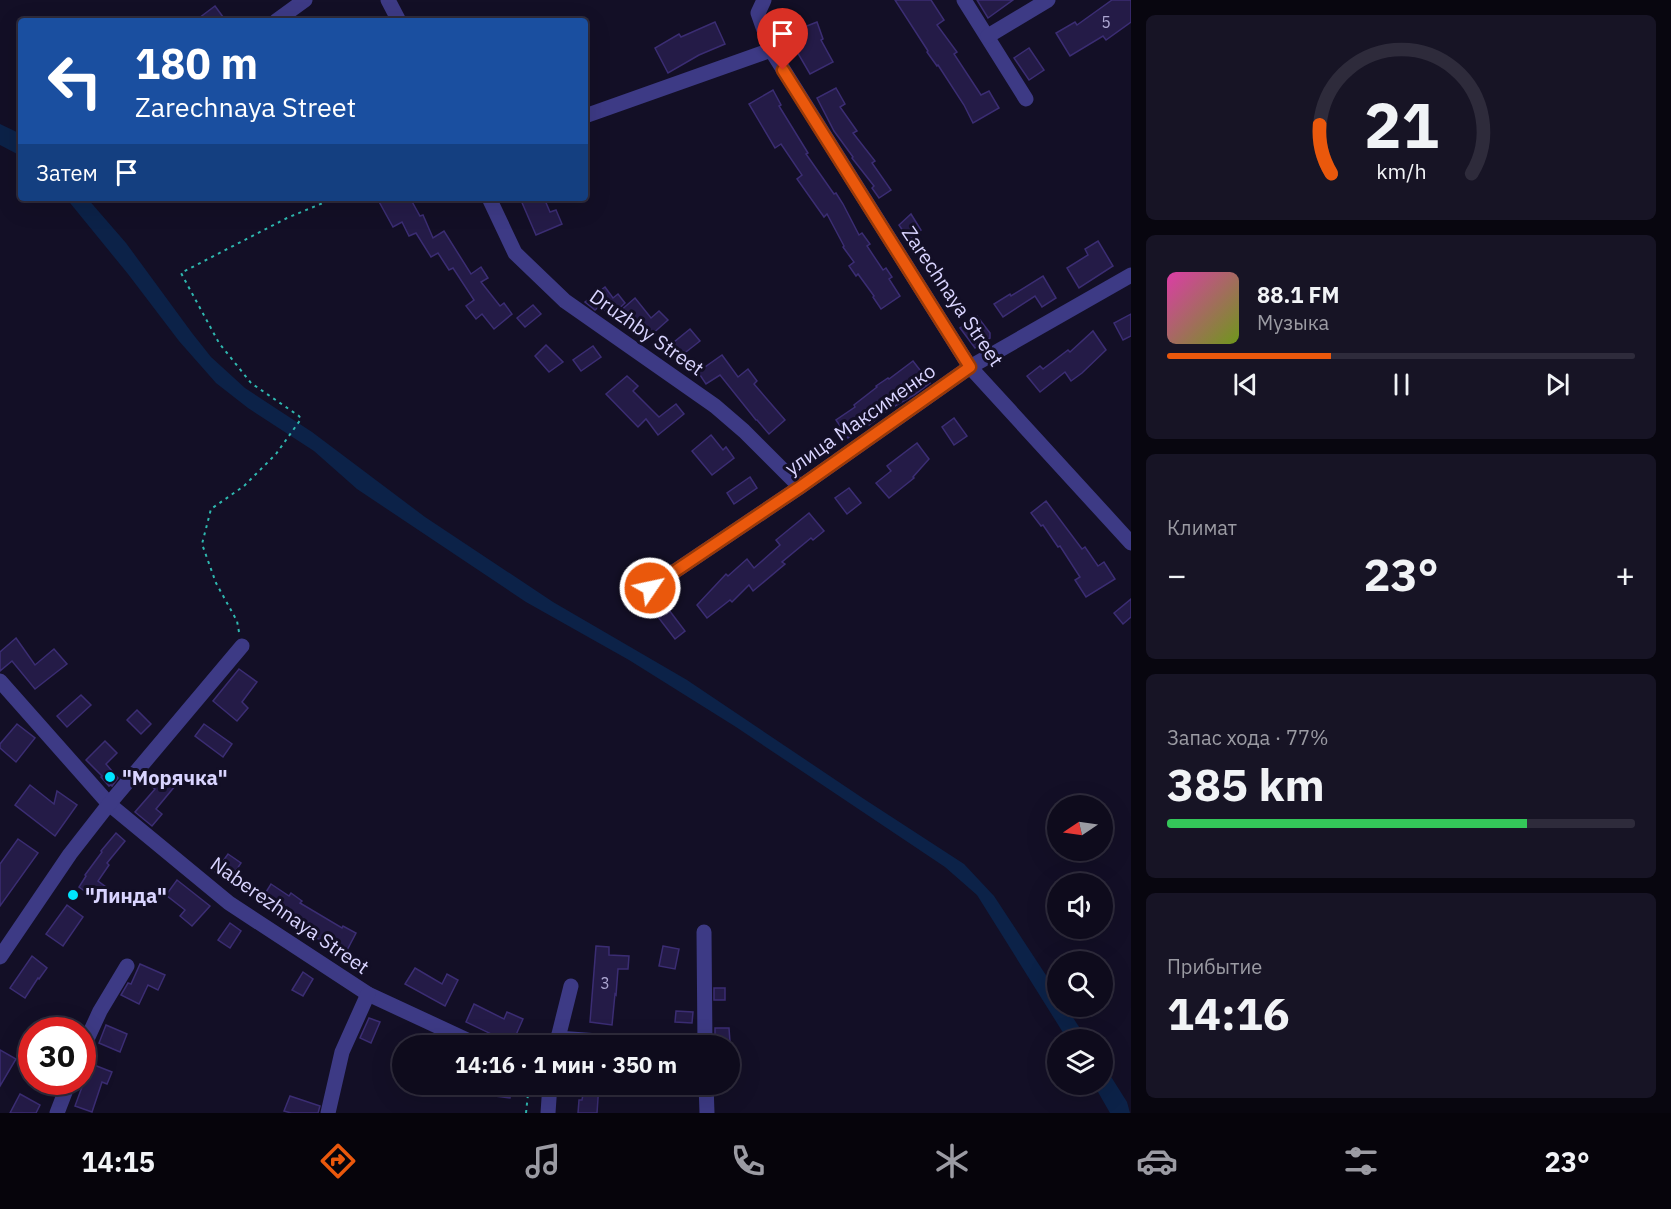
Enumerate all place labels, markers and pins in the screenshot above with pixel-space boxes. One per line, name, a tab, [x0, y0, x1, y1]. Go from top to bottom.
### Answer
pin	[757, 8, 808, 70]
place label: "Морячка"	[122, 764, 228, 791]
marker: "Морячка"	[103, 770, 117, 784]
place label: "Линда"	[85, 882, 167, 909]
marker: "Линда"	[66, 888, 80, 902]

